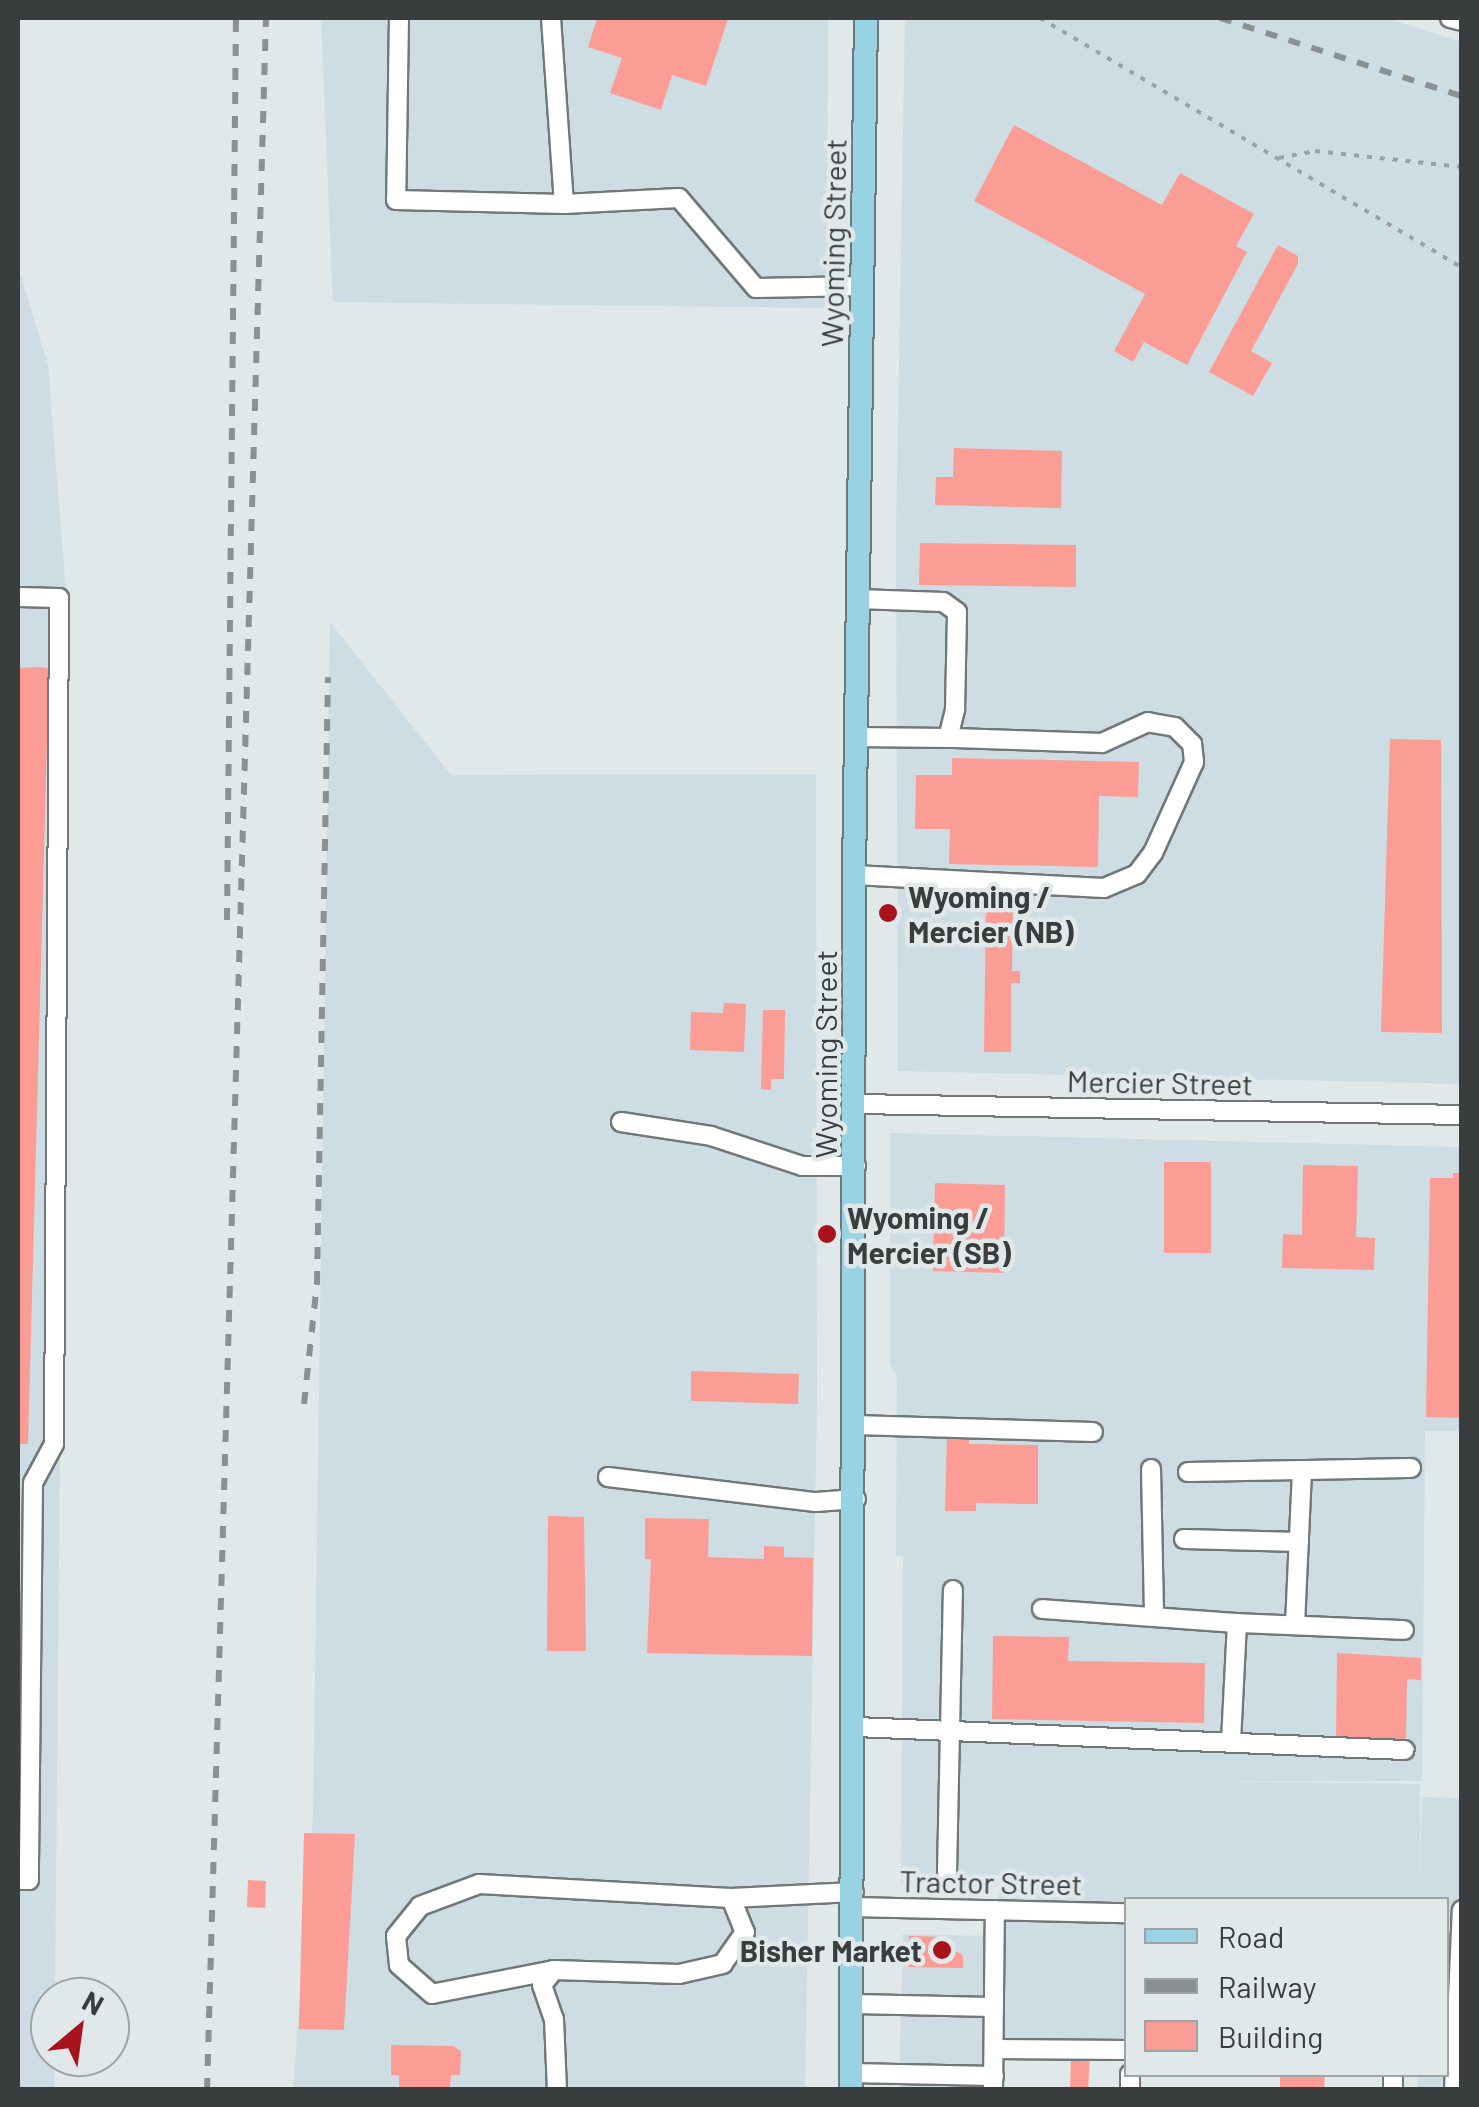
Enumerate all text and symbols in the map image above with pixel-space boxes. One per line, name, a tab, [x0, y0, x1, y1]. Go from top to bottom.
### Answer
street label: Wyoming Street	[813, 139, 853, 347]
place label: Wyoming / Mercier (NB)	[908, 878, 1074, 948]
marker: Wyoming / Mercier (NB)	[877, 902, 899, 924]
street label: Wyoming Street	[807, 950, 843, 1158]
street label: Mercier Street	[1067, 1062, 1253, 1102]
place label: Wyoming / Mercier (SB)	[847, 1199, 1011, 1270]
marker: Wyoming / Mercier (SB)	[816, 1223, 838, 1245]
street label: Tractor Street	[899, 1862, 1083, 1902]
legend	[1124, 1897, 1449, 2077]
text: Road	[1218, 1918, 1284, 1954]
place label: Bisher Market	[740, 1932, 922, 1968]
marker: Bisher Market	[931, 1939, 953, 1961]
text: Railway	[1218, 1968, 1317, 2004]
north arrow	[30, 1977, 130, 2077]
text: N	[77, 1983, 110, 2022]
text: Building	[1218, 2018, 1323, 2054]

